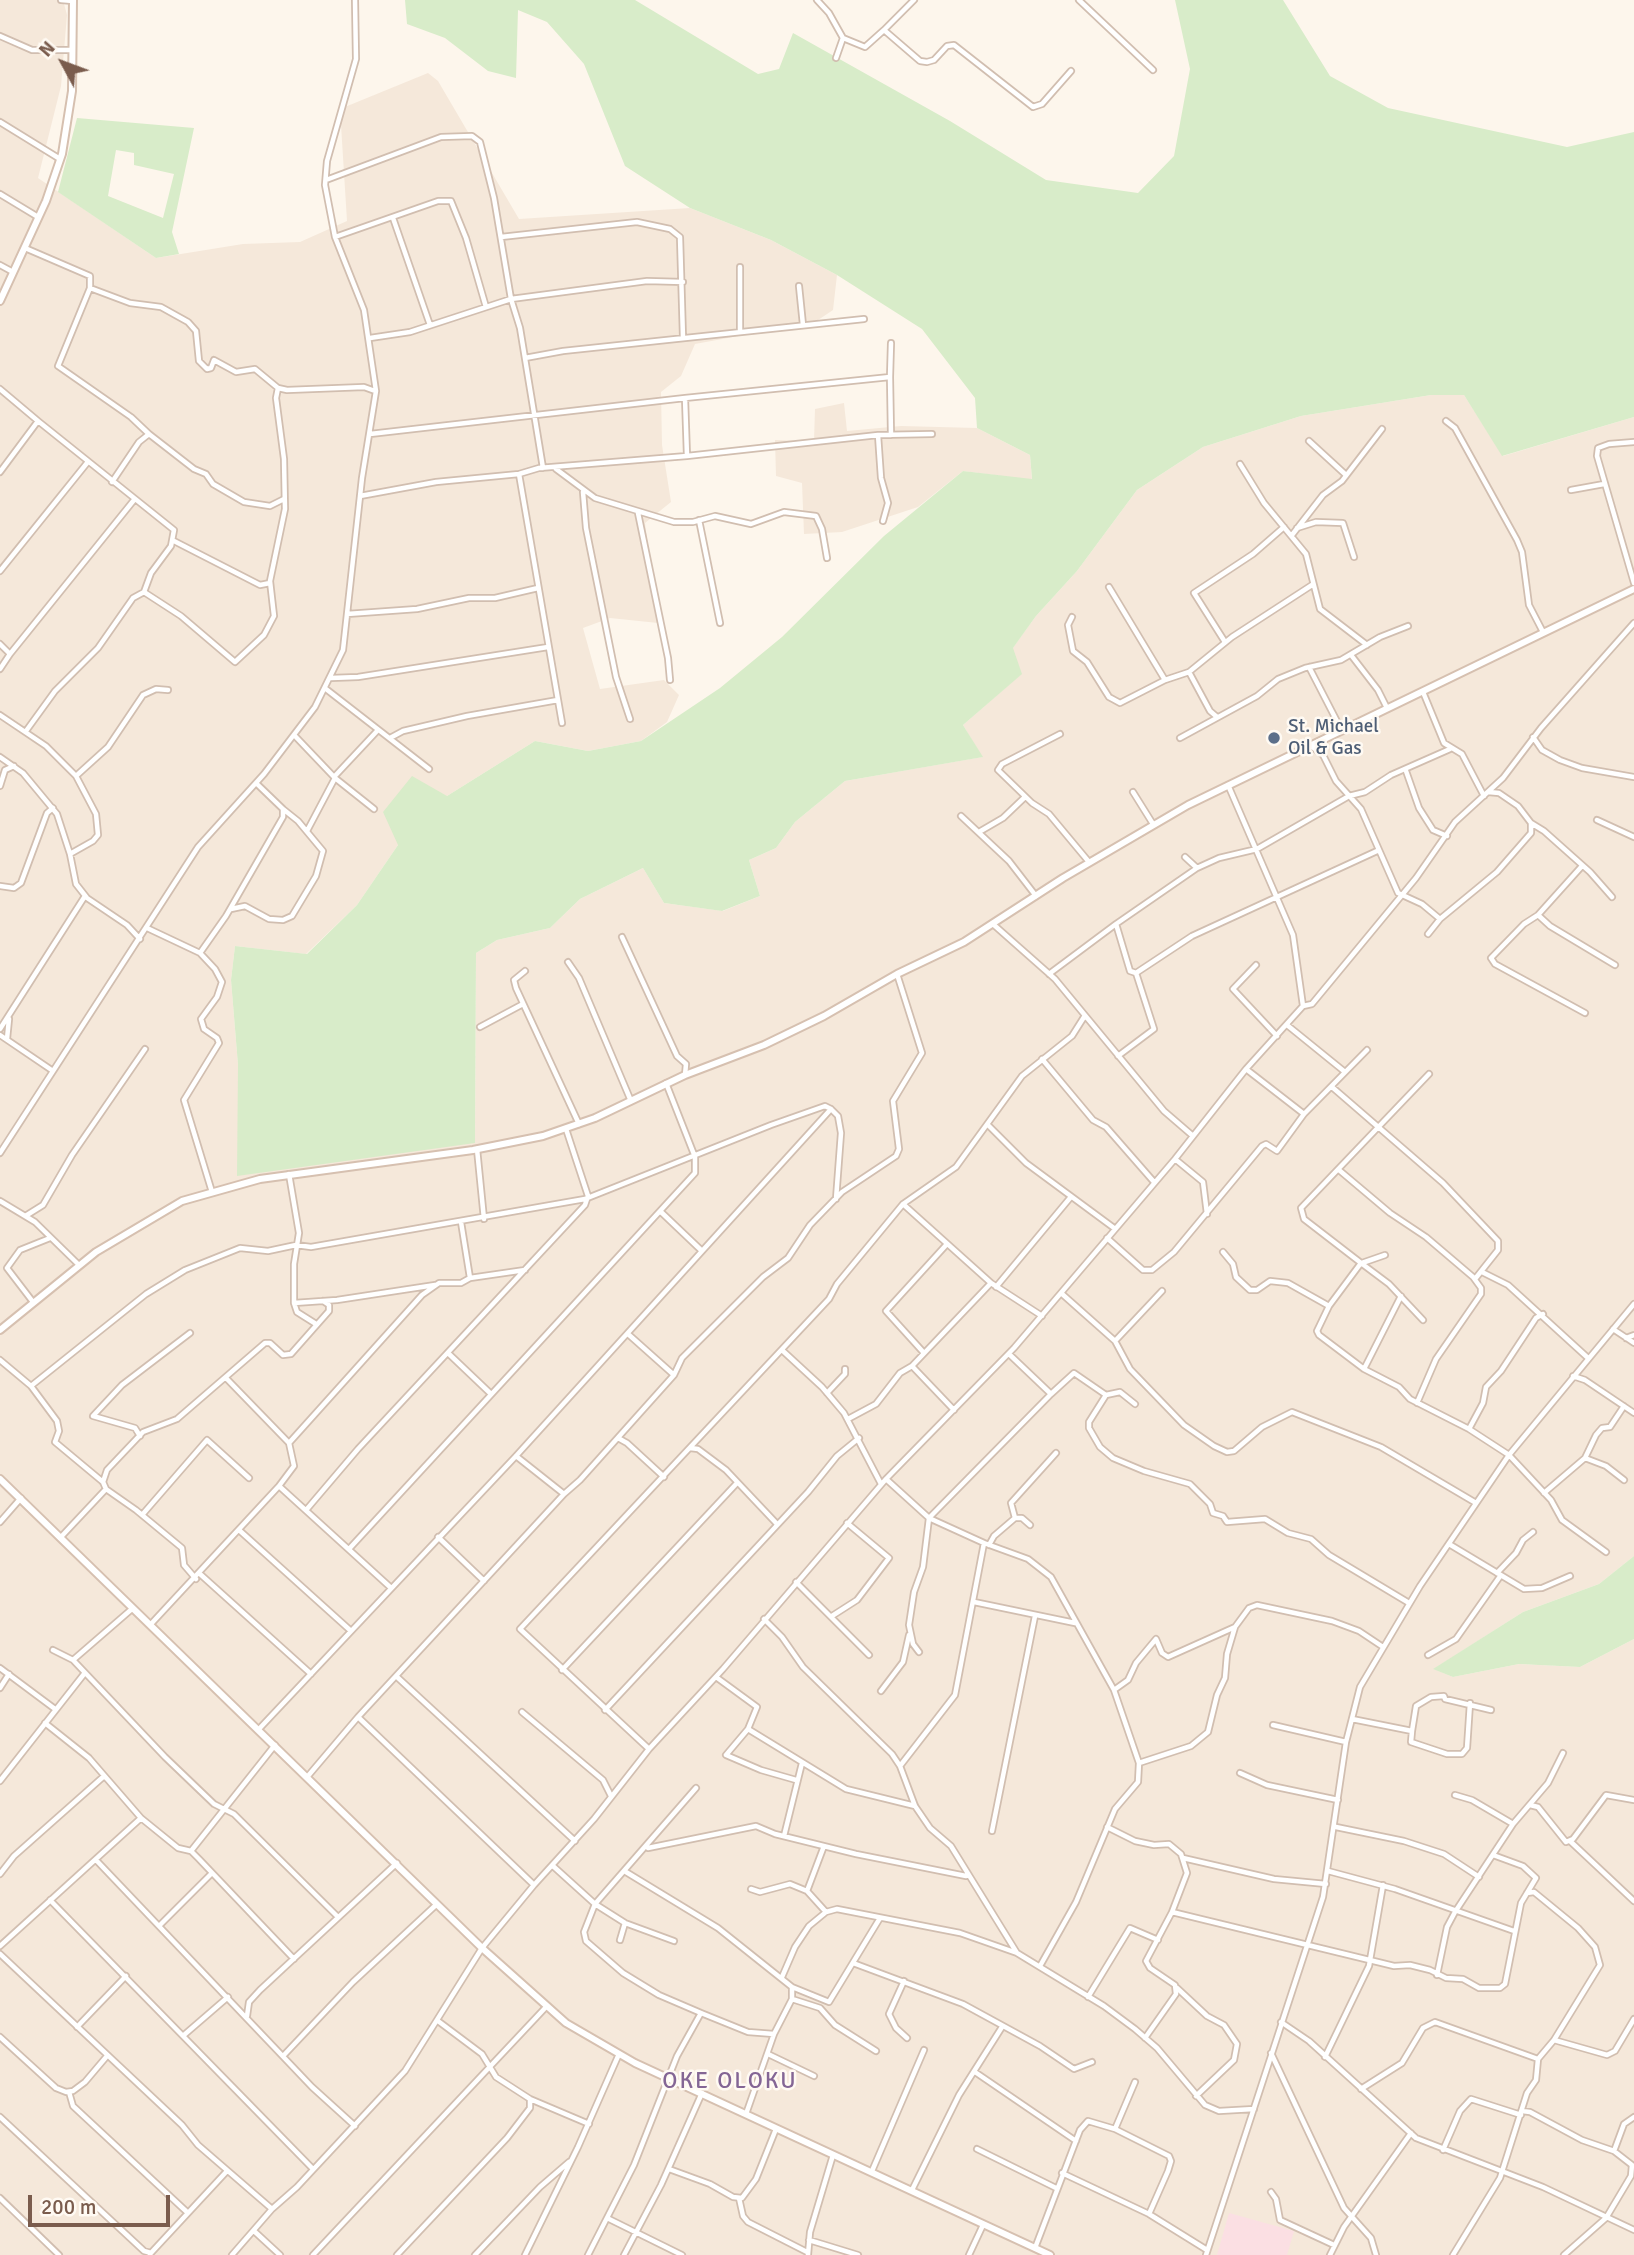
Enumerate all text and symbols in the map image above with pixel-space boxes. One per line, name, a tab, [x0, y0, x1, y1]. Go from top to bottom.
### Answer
north arrow	[28, 28, 98, 98]
text: N	[34, 36, 61, 62]
place label: St. Michael Oil & Gas	[1288, 716, 1379, 760]
marker: St. Michael Oil & Gas	[1266, 730, 1282, 746]
district label: OKE OLOKU	[663, 2068, 797, 2096]
scale bar	[32, 2182, 173, 2226]
text: 200 m	[41, 2194, 96, 2220]

